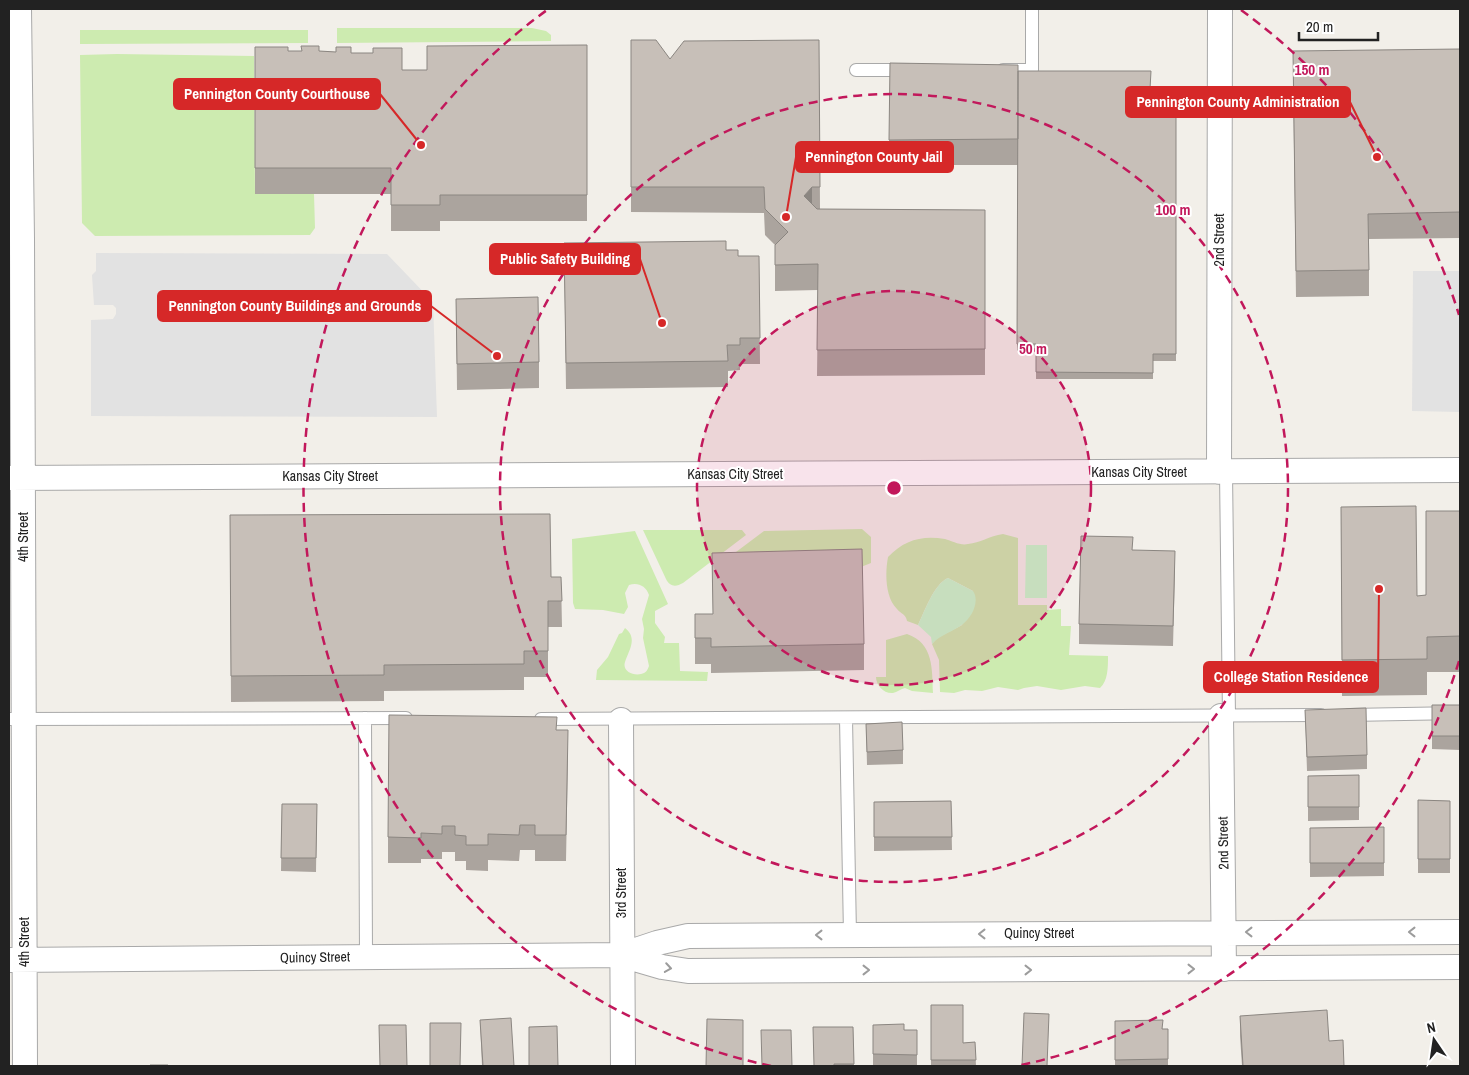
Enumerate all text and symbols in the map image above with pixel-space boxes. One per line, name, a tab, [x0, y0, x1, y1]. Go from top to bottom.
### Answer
scale bar	[1299, 10, 1378, 42]
text: 20 m	[1306, 16, 1333, 37]
text: 150 m	[1295, 59, 1329, 80]
callout: Pennington County Courthouse	[174, 79, 380, 109]
text: Pennington County Courthouse	[184, 83, 370, 104]
callout: Pennington County Administration	[1126, 87, 1350, 117]
text: Pennington County Administration	[1136, 91, 1340, 112]
callout: Pennington County Jail	[796, 142, 953, 172]
text: Pennington County Jail	[805, 146, 943, 167]
text: 100 m	[1156, 199, 1190, 220]
street label: 2nd Street	[1210, 214, 1228, 266]
callout: Public Safety Building	[490, 244, 640, 274]
text: Public Safety Building	[500, 248, 630, 269]
callout: Pennington County Buildings and Grounds	[158, 291, 431, 321]
text: Pennington County Buildings and Grounds	[169, 295, 422, 316]
text: 50 m	[1019, 338, 1047, 359]
street label: Kansas City Street	[1091, 463, 1187, 481]
street label: Kansas City Street	[687, 465, 783, 483]
street label: Kansas City Street	[282, 467, 378, 485]
centre of rings	[885, 479, 903, 497]
street label: 4th Street	[14, 512, 32, 562]
callout: College Station Residence	[1204, 662, 1378, 692]
text: College Station Residence	[1214, 666, 1368, 687]
street label: 2nd Street	[1214, 816, 1232, 870]
street label: 3rd Street	[612, 868, 630, 918]
street label: 4th Street	[15, 917, 33, 967]
street label: Quincy Street	[1004, 924, 1074, 942]
one-way arrow	[1245, 927, 1252, 937]
one-way arrow	[1407, 927, 1415, 937]
one-way arrow	[977, 929, 985, 939]
one-way arrow	[815, 930, 822, 940]
street label: Quincy Street	[280, 947, 350, 967]
one-way arrow	[664, 962, 673, 972]
one-way arrow	[1187, 964, 1195, 975]
one-way arrow	[862, 965, 870, 975]
one-way arrow	[1024, 965, 1032, 975]
north arrow	[1409, 1015, 1459, 1065]
text: N	[1425, 1018, 1437, 1037]

